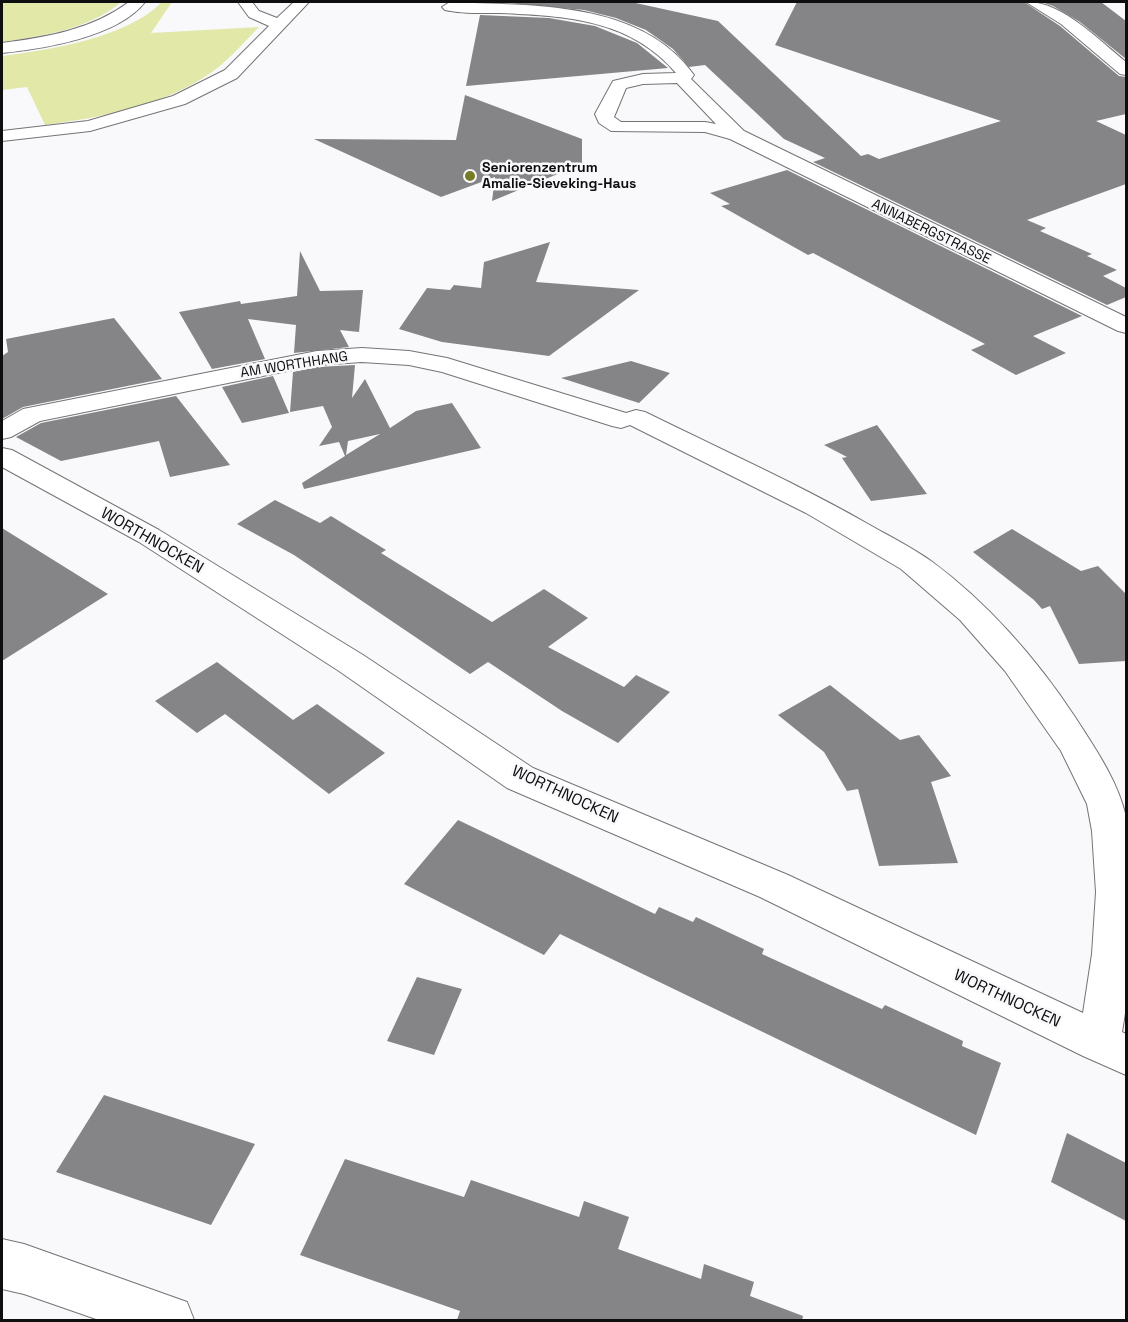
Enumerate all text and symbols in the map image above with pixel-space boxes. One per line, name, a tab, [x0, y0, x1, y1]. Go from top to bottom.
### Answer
place label: Seniorenzentrum Amalie-Sieveking-Haus	[482, 160, 636, 192]
marker: Seniorenzentrum Amalie-Sieveking-Haus	[463, 169, 477, 183]
street label: ANNABERGSTRASSE	[869, 196, 993, 268]
street label: AM WORTHHANG	[239, 348, 349, 382]
street label: WORTHNOCKEN	[97, 504, 207, 578]
street label: WORTHNOCKEN	[509, 762, 621, 828]
street label: WORTHNOCKEN	[951, 966, 1063, 1032]

